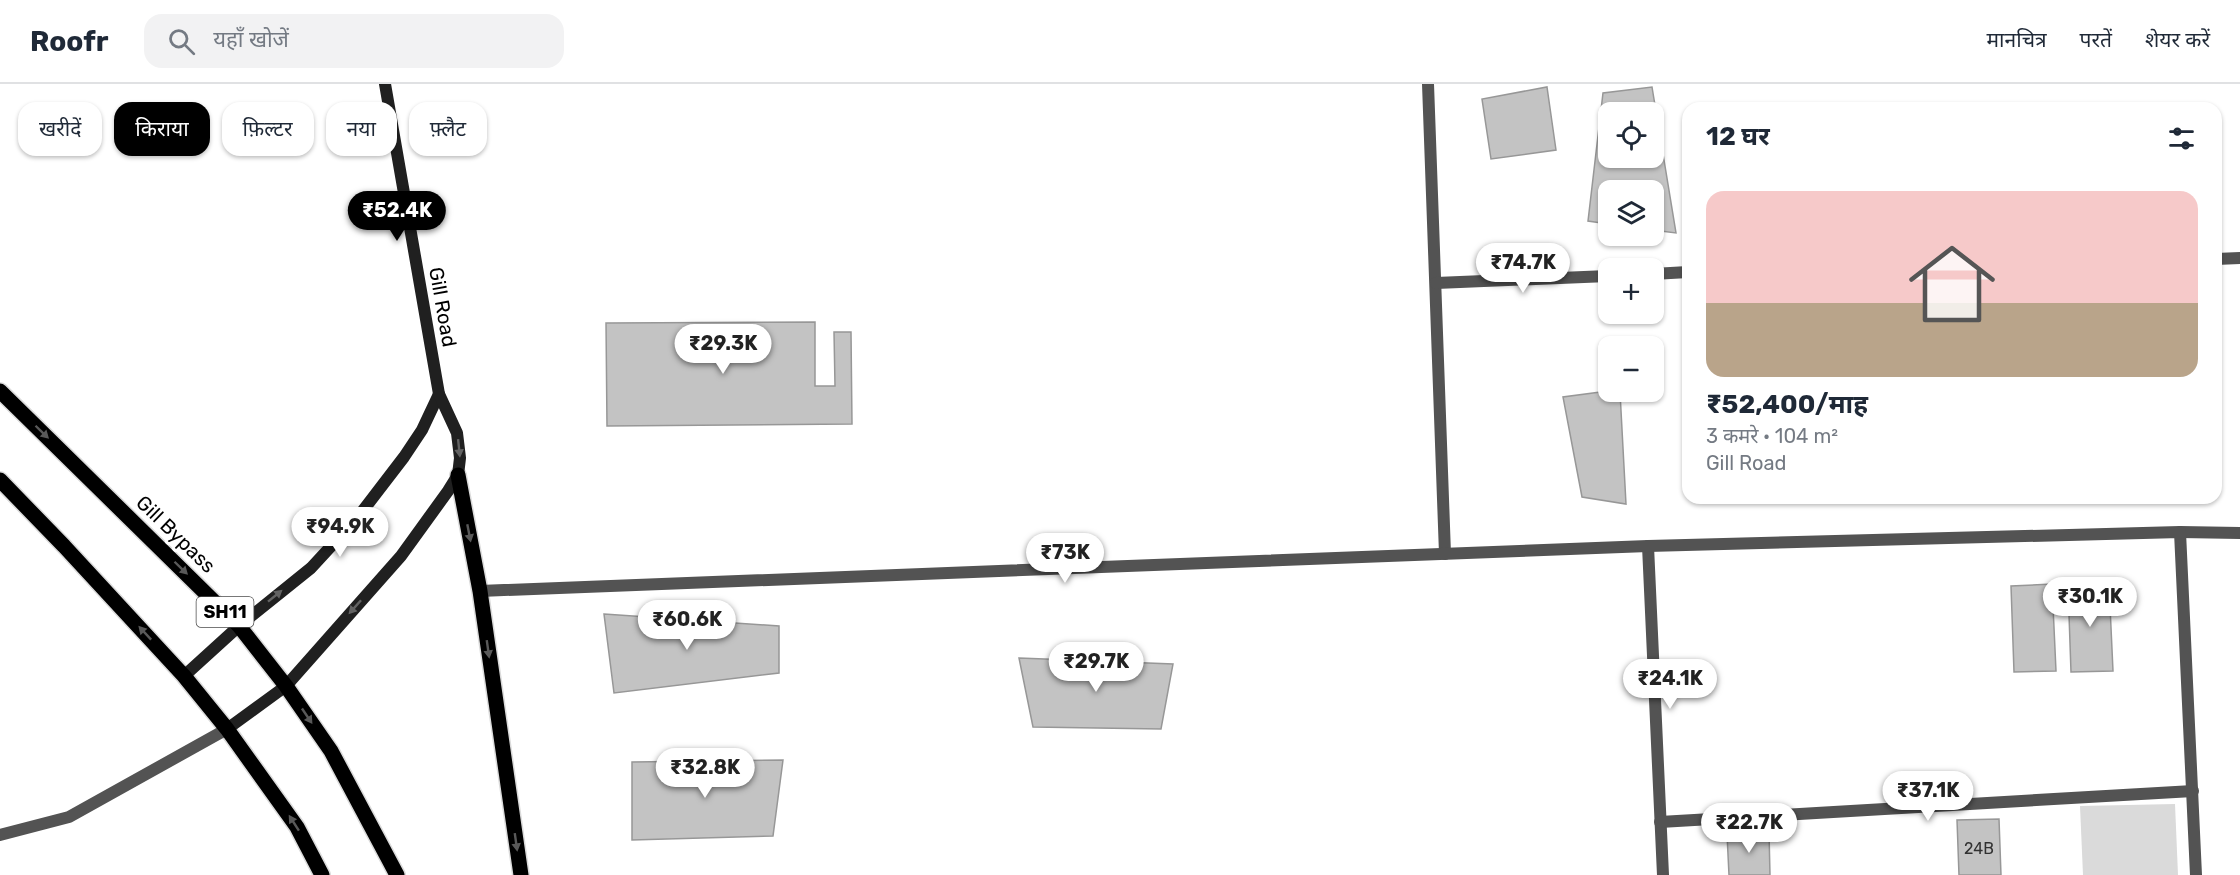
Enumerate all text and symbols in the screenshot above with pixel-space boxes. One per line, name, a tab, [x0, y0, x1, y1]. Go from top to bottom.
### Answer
search box	[144, 14, 564, 68]
text: Roofr	[30, 25, 108, 58]
icon: search	[165, 25, 198, 58]
text: यहाँ खोजें	[213, 26, 289, 53]
text: मानचित्र	[1987, 27, 2047, 52]
text: परतें	[2080, 27, 2112, 52]
text: शेयर करें	[2145, 27, 2210, 52]
chip: खरीदें	[18, 102, 102, 156]
chip: किराया	[114, 102, 210, 156]
chip: फ़िल्टर	[222, 102, 314, 156]
chip: नया	[326, 102, 397, 156]
chip: फ़्लैट	[409, 102, 487, 156]
map controls	[1598, 102, 1664, 402]
button: locate	[1598, 102, 1664, 168]
text: 12 घर	[1706, 121, 1770, 152]
icon: filters	[2165, 122, 2198, 155]
button: layers	[1598, 180, 1664, 246]
pin: ₹52.4K	[348, 191, 446, 242]
text: ₹52.4K	[362, 198, 432, 222]
icon: home	[1898, 230, 2006, 338]
pin: ₹74.7K	[1474, 243, 1572, 294]
text: ₹74.7K	[1490, 250, 1556, 274]
button: +	[1598, 258, 1664, 324]
street label: Gill Road	[424, 265, 462, 349]
pin: ₹29.3K	[674, 324, 772, 375]
text: ₹29.3K	[689, 331, 757, 355]
button: −	[1598, 336, 1664, 402]
text: ₹52,400/माह	[1706, 389, 1868, 420]
one-way arrow	[34, 424, 48, 438]
text: 3 कमरे · 104 m²	[1706, 424, 1838, 448]
one-way arrow	[454, 439, 464, 458]
text: Gill Road	[1706, 451, 1786, 475]
street label: Gill Bypass	[131, 490, 221, 578]
pin: ₹94.9K	[291, 507, 389, 558]
text: ₹94.9K	[305, 514, 375, 538]
one-way arrow	[465, 524, 474, 543]
pin: ₹73K	[1029, 533, 1101, 584]
text: ₹73K	[1040, 540, 1090, 564]
one-way arrow	[173, 561, 187, 575]
pin: ₹30.1K	[2041, 577, 2139, 628]
text: ₹30.1K	[2057, 584, 2123, 608]
one-way arrow	[268, 591, 283, 603]
road number: SH11	[196, 597, 254, 627]
one-way arrow	[349, 599, 362, 614]
pin: ₹60.6K	[638, 600, 736, 651]
text: ₹60.6K	[652, 607, 722, 631]
one-way arrow	[138, 627, 152, 641]
one-way arrow	[484, 640, 493, 659]
pin: ₹29.7K	[1047, 642, 1145, 693]
text: ₹29.7K	[1063, 649, 1129, 673]
pin: ₹24.1K	[1621, 659, 1719, 710]
text: ₹24.1K	[1637, 666, 1703, 690]
one-way arrow	[301, 708, 313, 724]
pin: ₹32.8K	[656, 748, 754, 799]
text: ₹32.8K	[670, 755, 740, 779]
pin: ₹37.1K	[1879, 771, 1977, 822]
text: ₹37.1K	[1896, 778, 1960, 802]
pin: ₹22.7K	[1700, 803, 1798, 854]
text: ₹22.7K	[1715, 810, 1783, 834]
one-way arrow	[289, 815, 300, 831]
one-way arrow	[512, 833, 521, 852]
house number: 24B	[1964, 839, 1994, 858]

